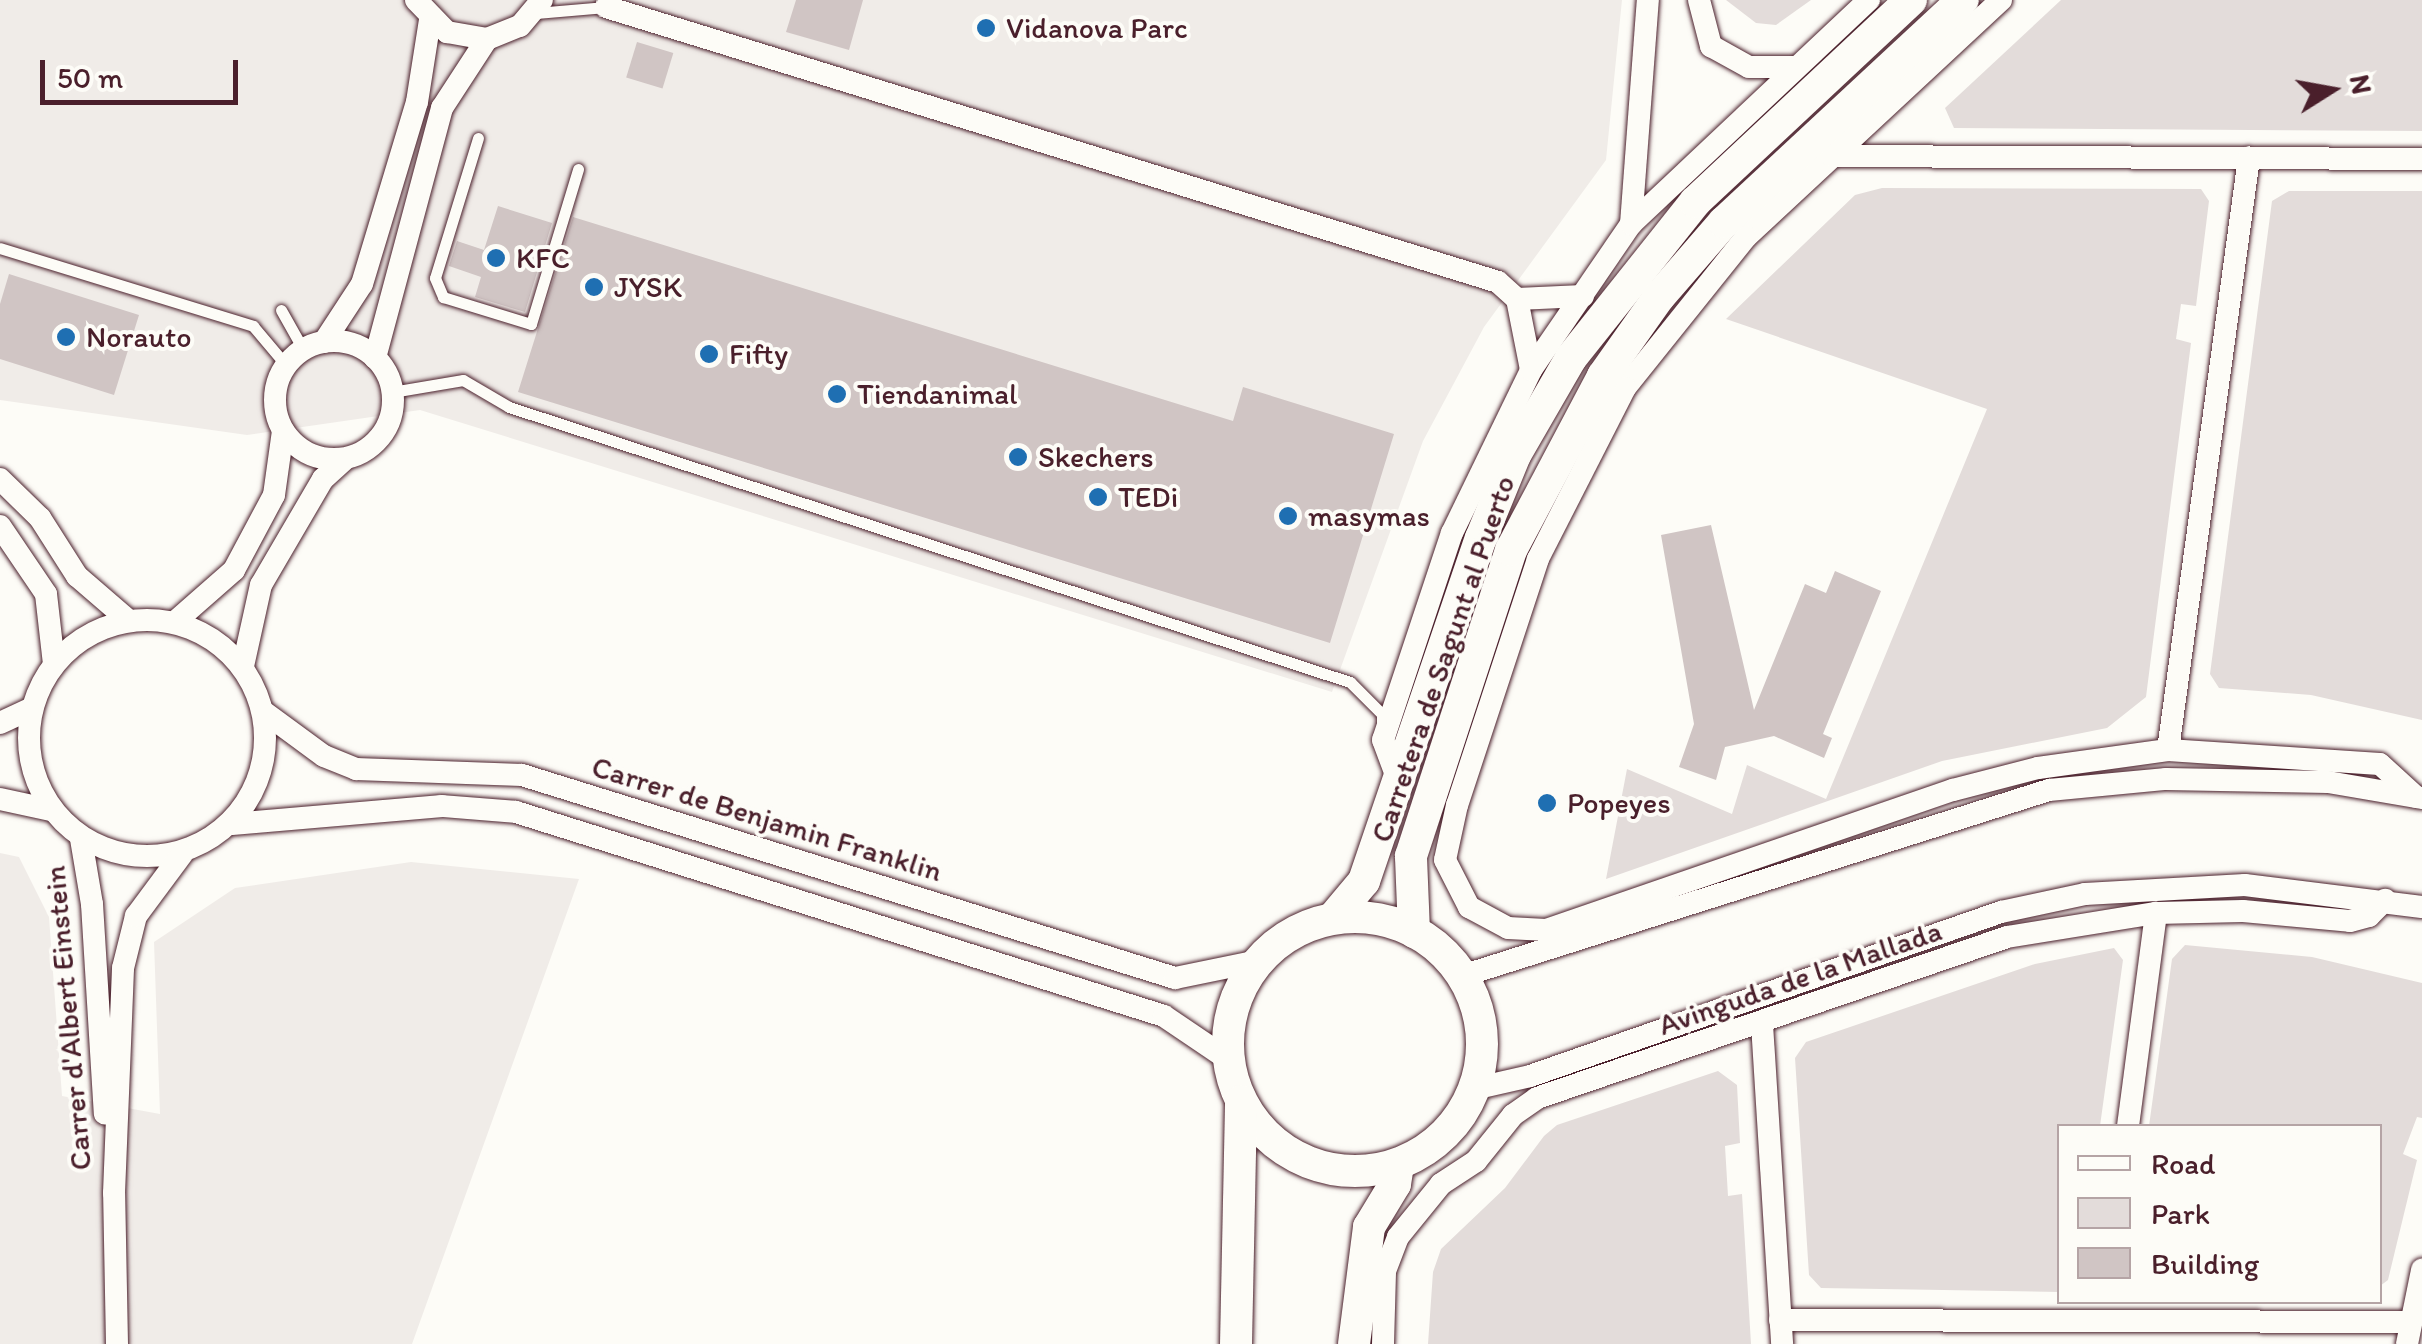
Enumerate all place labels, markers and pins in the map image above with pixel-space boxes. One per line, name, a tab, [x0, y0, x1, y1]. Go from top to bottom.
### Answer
place label: Vidanova Parc	[1006, 10, 1188, 46]
marker: Vidanova Parc	[975, 17, 997, 39]
place label: KFC	[516, 240, 570, 276]
marker: KFC	[485, 247, 507, 269]
place label: JYSK	[614, 269, 682, 305]
marker: JYSK	[583, 276, 605, 298]
place label: Norauto	[86, 319, 192, 355]
marker: Norauto	[55, 326, 77, 348]
place label: Fifty	[729, 336, 788, 372]
marker: Fifty	[698, 343, 720, 365]
place label: Tiendanimal	[857, 376, 1017, 412]
marker: Tiendanimal	[826, 383, 848, 405]
place label: Skechers	[1038, 439, 1154, 475]
marker: Skechers	[1007, 446, 1029, 468]
place label: TEDi	[1118, 479, 1178, 515]
marker: TEDi	[1087, 486, 1109, 508]
place label: masymas	[1308, 498, 1430, 534]
marker: masymas	[1277, 505, 1299, 527]
place label: Popeyes	[1567, 785, 1671, 821]
marker: Popeyes	[1536, 792, 1558, 814]

